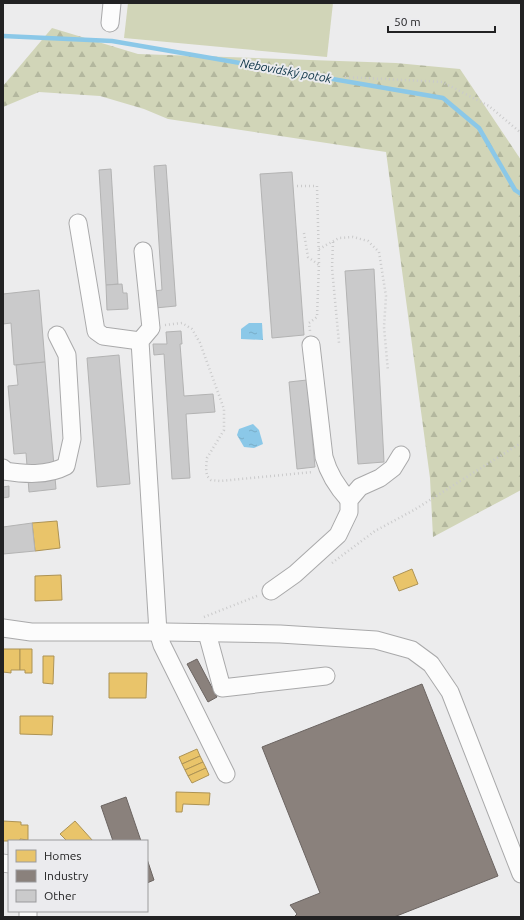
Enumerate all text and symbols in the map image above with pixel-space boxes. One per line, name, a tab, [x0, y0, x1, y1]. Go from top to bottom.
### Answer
scale bar	[388, 8, 495, 34]
text: 50 m	[394, 15, 421, 28]
water label: Nebovidský potok	[239, 56, 334, 85]
legend	[8, 840, 148, 912]
text: Homes	[44, 849, 82, 862]
text: Industry	[44, 869, 89, 882]
text: Other	[44, 889, 77, 902]

